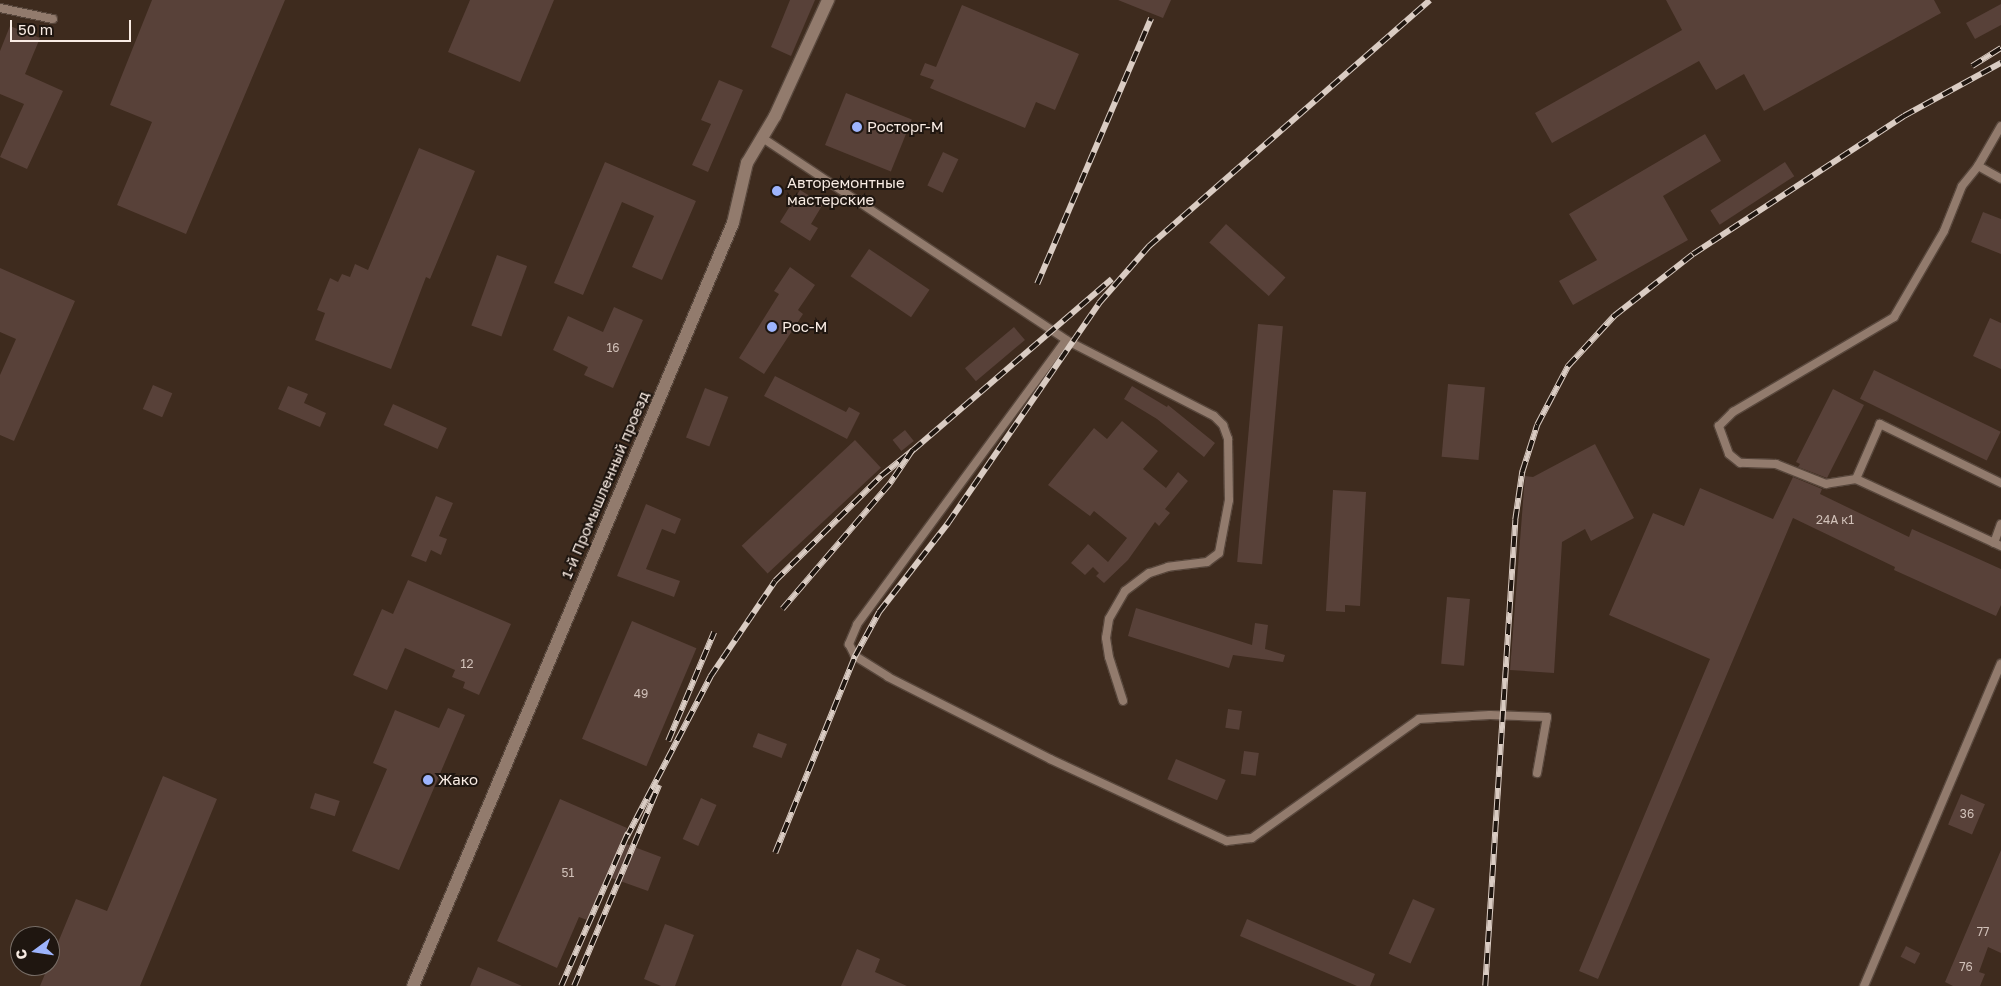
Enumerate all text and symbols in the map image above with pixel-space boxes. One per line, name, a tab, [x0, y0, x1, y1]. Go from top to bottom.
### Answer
scale bar	[12, 10, 134, 42]
text: 50 m	[18, 20, 53, 38]
place label: Росторг-М	[867, 118, 944, 136]
marker: Росторг-М	[851, 121, 863, 133]
place label: Авторемонтные мастерские	[787, 173, 905, 208]
marker: Авторемонтные мастерские	[771, 185, 783, 197]
place label: Рос-М	[782, 318, 827, 336]
marker: Рос-М	[766, 321, 778, 333]
house number: 16	[606, 341, 620, 355]
street label: 1-й Промышленный проезд	[557, 389, 653, 581]
house number: 24А к1	[1816, 513, 1854, 527]
house number: 12	[461, 657, 473, 671]
house number: 49	[634, 687, 648, 701]
place label: Жако	[438, 771, 478, 789]
marker: Жако	[422, 774, 434, 786]
house number: 36	[1960, 807, 1974, 821]
house number: 51	[562, 866, 574, 880]
house number: 77	[1977, 925, 1989, 939]
north arrow	[10, 926, 60, 976]
text: С	[11, 948, 30, 961]
house number: 76	[1959, 960, 1973, 974]

